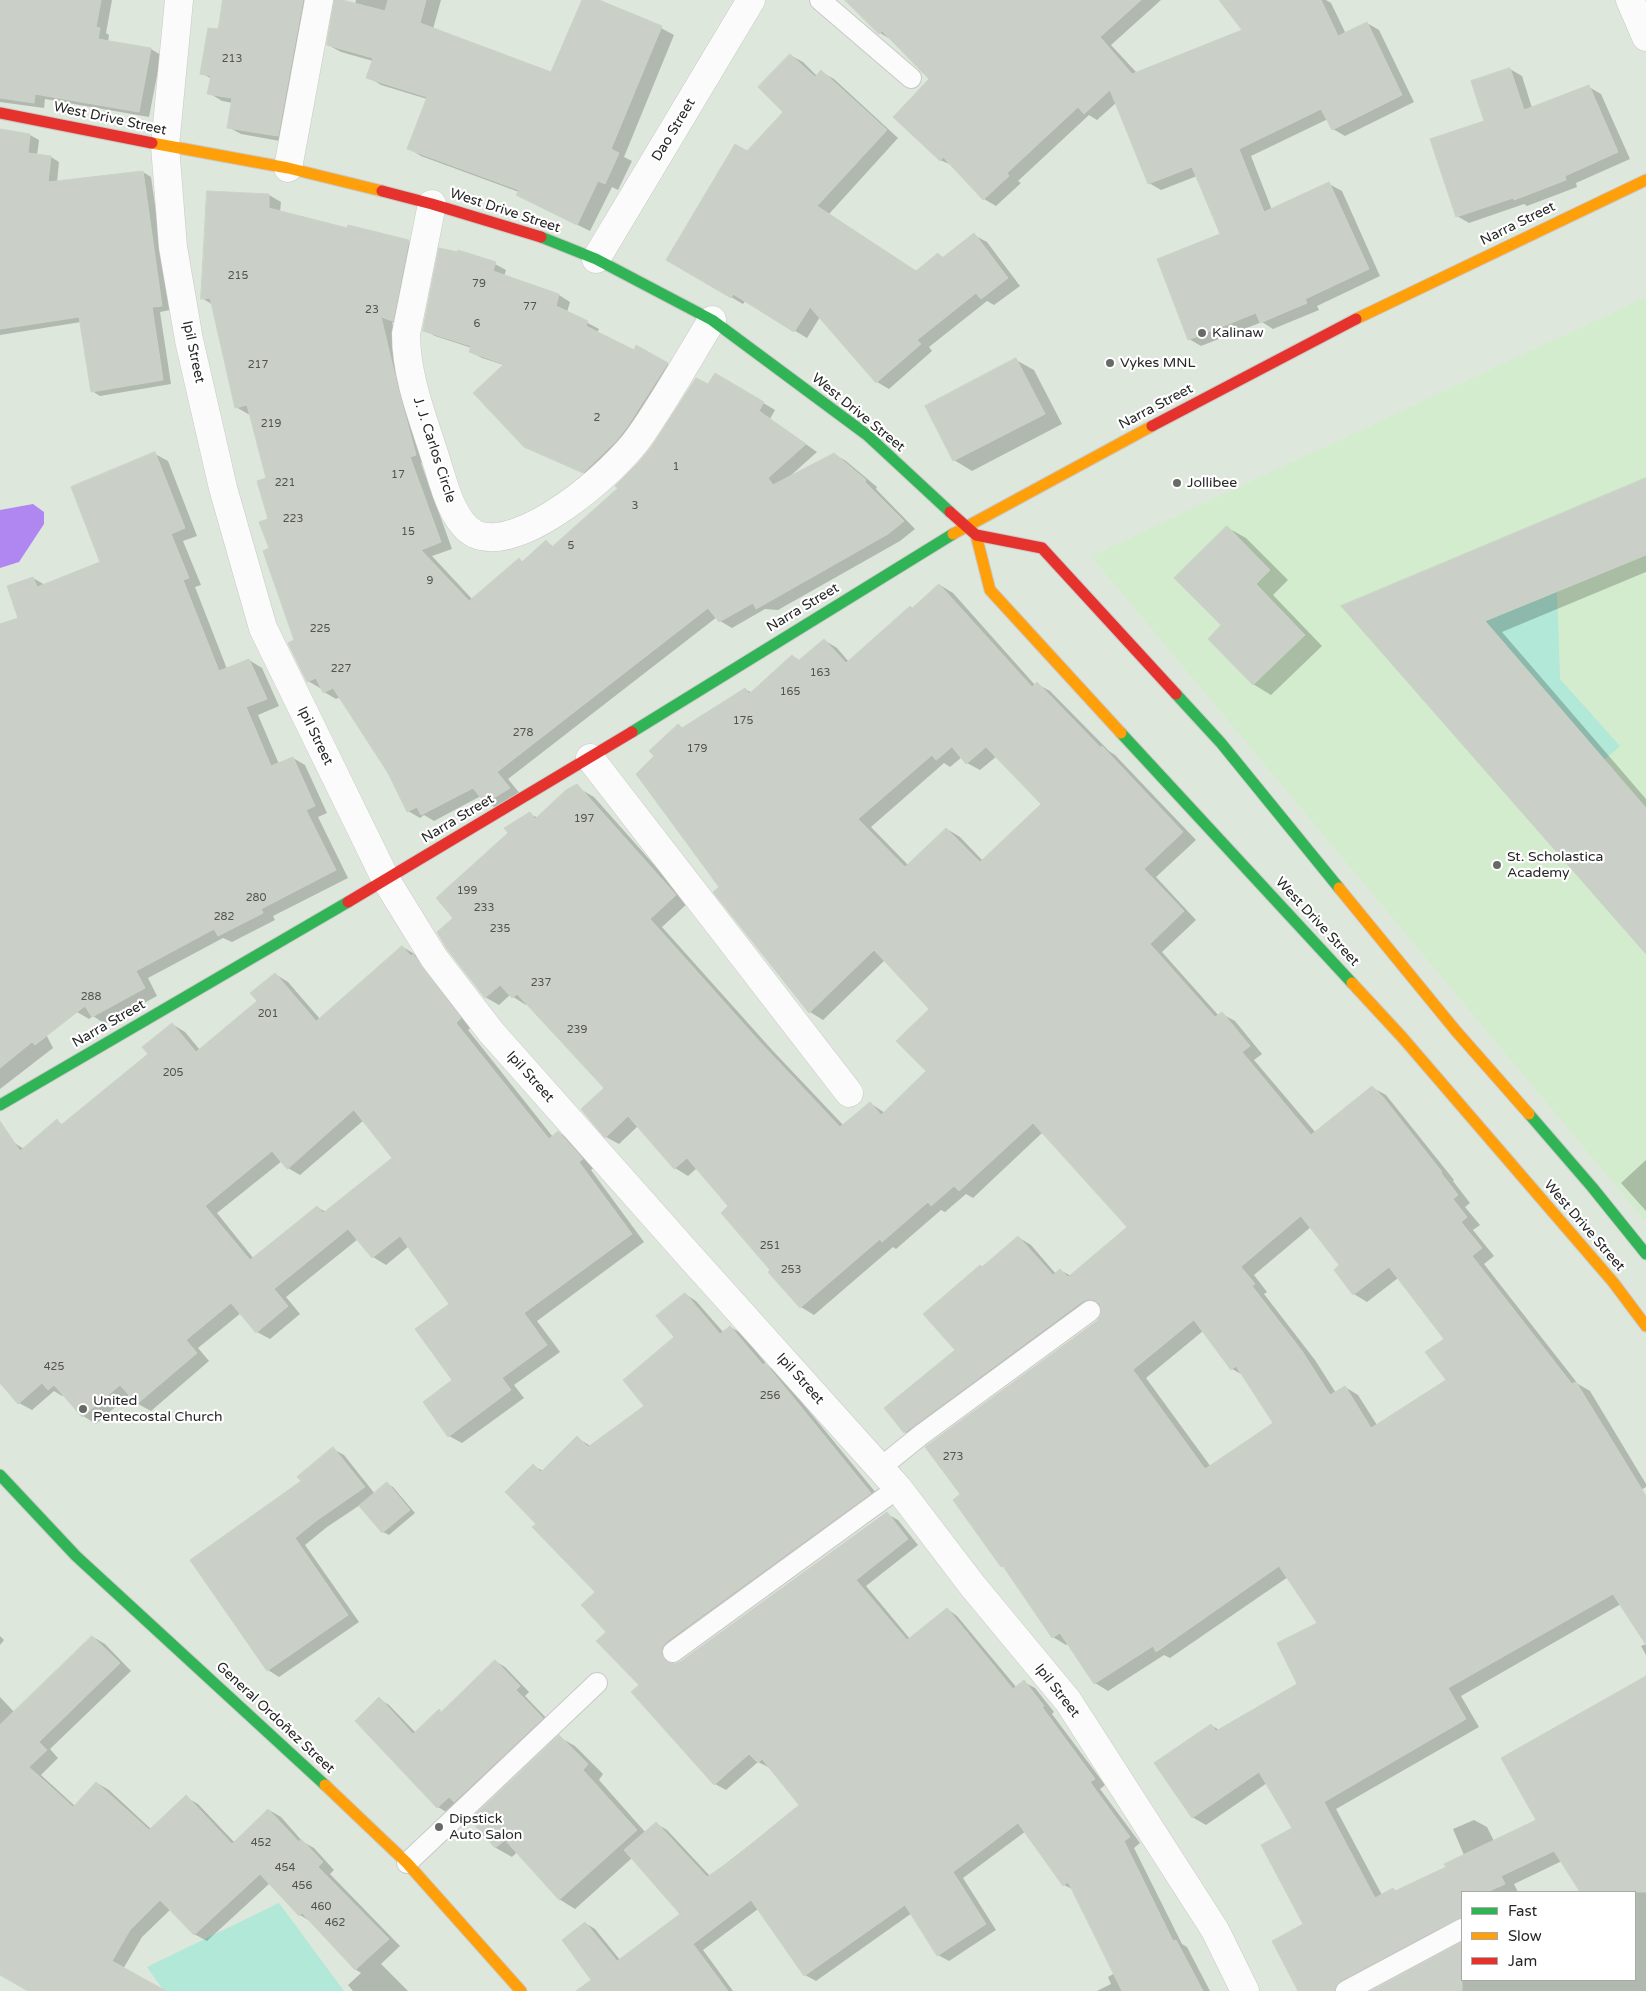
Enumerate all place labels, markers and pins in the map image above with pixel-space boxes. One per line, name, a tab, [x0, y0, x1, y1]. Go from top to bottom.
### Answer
place label: Kalinaw	[1212, 325, 1264, 341]
marker: Kalinaw	[1196, 327, 1208, 339]
place label: Vykes MNL	[1120, 355, 1196, 371]
marker: Vykes MNL	[1104, 357, 1116, 369]
place label: Jollibee	[1187, 475, 1237, 491]
marker: Jollibee	[1171, 477, 1183, 489]
place label: St. Scholastica Academy	[1507, 849, 1603, 882]
marker: St. Scholastica Academy	[1491, 859, 1503, 871]
place label: United Pentecostal Church	[93, 1393, 222, 1425]
marker: United Pentecostal Church	[77, 1403, 89, 1415]
place label: Dipstick Auto Salon	[449, 1811, 522, 1844]
marker: Dipstick Auto Salon	[433, 1821, 445, 1833]

